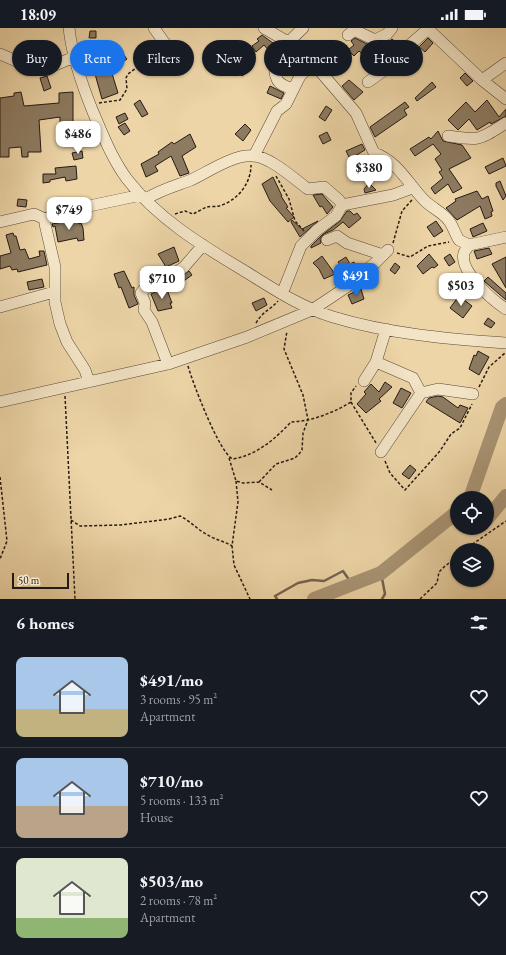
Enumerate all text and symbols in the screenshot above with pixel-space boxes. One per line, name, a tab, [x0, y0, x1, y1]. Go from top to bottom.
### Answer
text: 18:09	[20, 5, 56, 24]
chip: Buy	[12, 40, 62, 76]
chip: Rent	[70, 40, 125, 76]
chip: Filters	[133, 40, 194, 76]
chip: New	[202, 40, 256, 76]
chip: Apartment	[264, 40, 352, 76]
chip: House	[360, 40, 423, 76]
pin: $486	[54, 121, 102, 155]
text: $486	[65, 125, 91, 142]
pin: $380	[345, 155, 393, 189]
text: $380	[356, 159, 382, 176]
pin: $749	[45, 197, 93, 231]
text: $749	[56, 201, 82, 218]
pin: $491	[332, 263, 380, 297]
pin: $710	[138, 266, 186, 300]
text: $491	[343, 267, 369, 284]
text: $710	[149, 270, 175, 287]
pin: $503	[437, 273, 485, 307]
text: $503	[448, 277, 474, 294]
map controls	[450, 491, 494, 587]
button: locate	[450, 491, 494, 535]
button: layers	[450, 543, 494, 587]
scale bar	[12, 571, 69, 590]
text: 50 m	[18, 573, 39, 587]
text: 6 homes	[16, 612, 74, 634]
icon: filters	[468, 612, 490, 634]
text: $491/mo	[140, 669, 203, 691]
icon: home	[48, 673, 96, 721]
icon: heart	[468, 686, 490, 708]
text: 3 rooms · 95 m²	[140, 691, 217, 708]
text: Apartment	[140, 708, 195, 725]
text: $710/mo	[140, 770, 203, 792]
icon: home	[48, 774, 96, 822]
icon: heart	[468, 787, 490, 809]
text: 5 rooms · 133 m²	[140, 792, 224, 809]
text: House	[140, 809, 173, 826]
text: $503/mo	[140, 870, 203, 892]
icon: home	[48, 874, 96, 922]
icon: heart	[468, 887, 490, 909]
text: 2 rooms · 78 m²	[140, 892, 217, 909]
text: Apartment	[140, 909, 195, 926]

